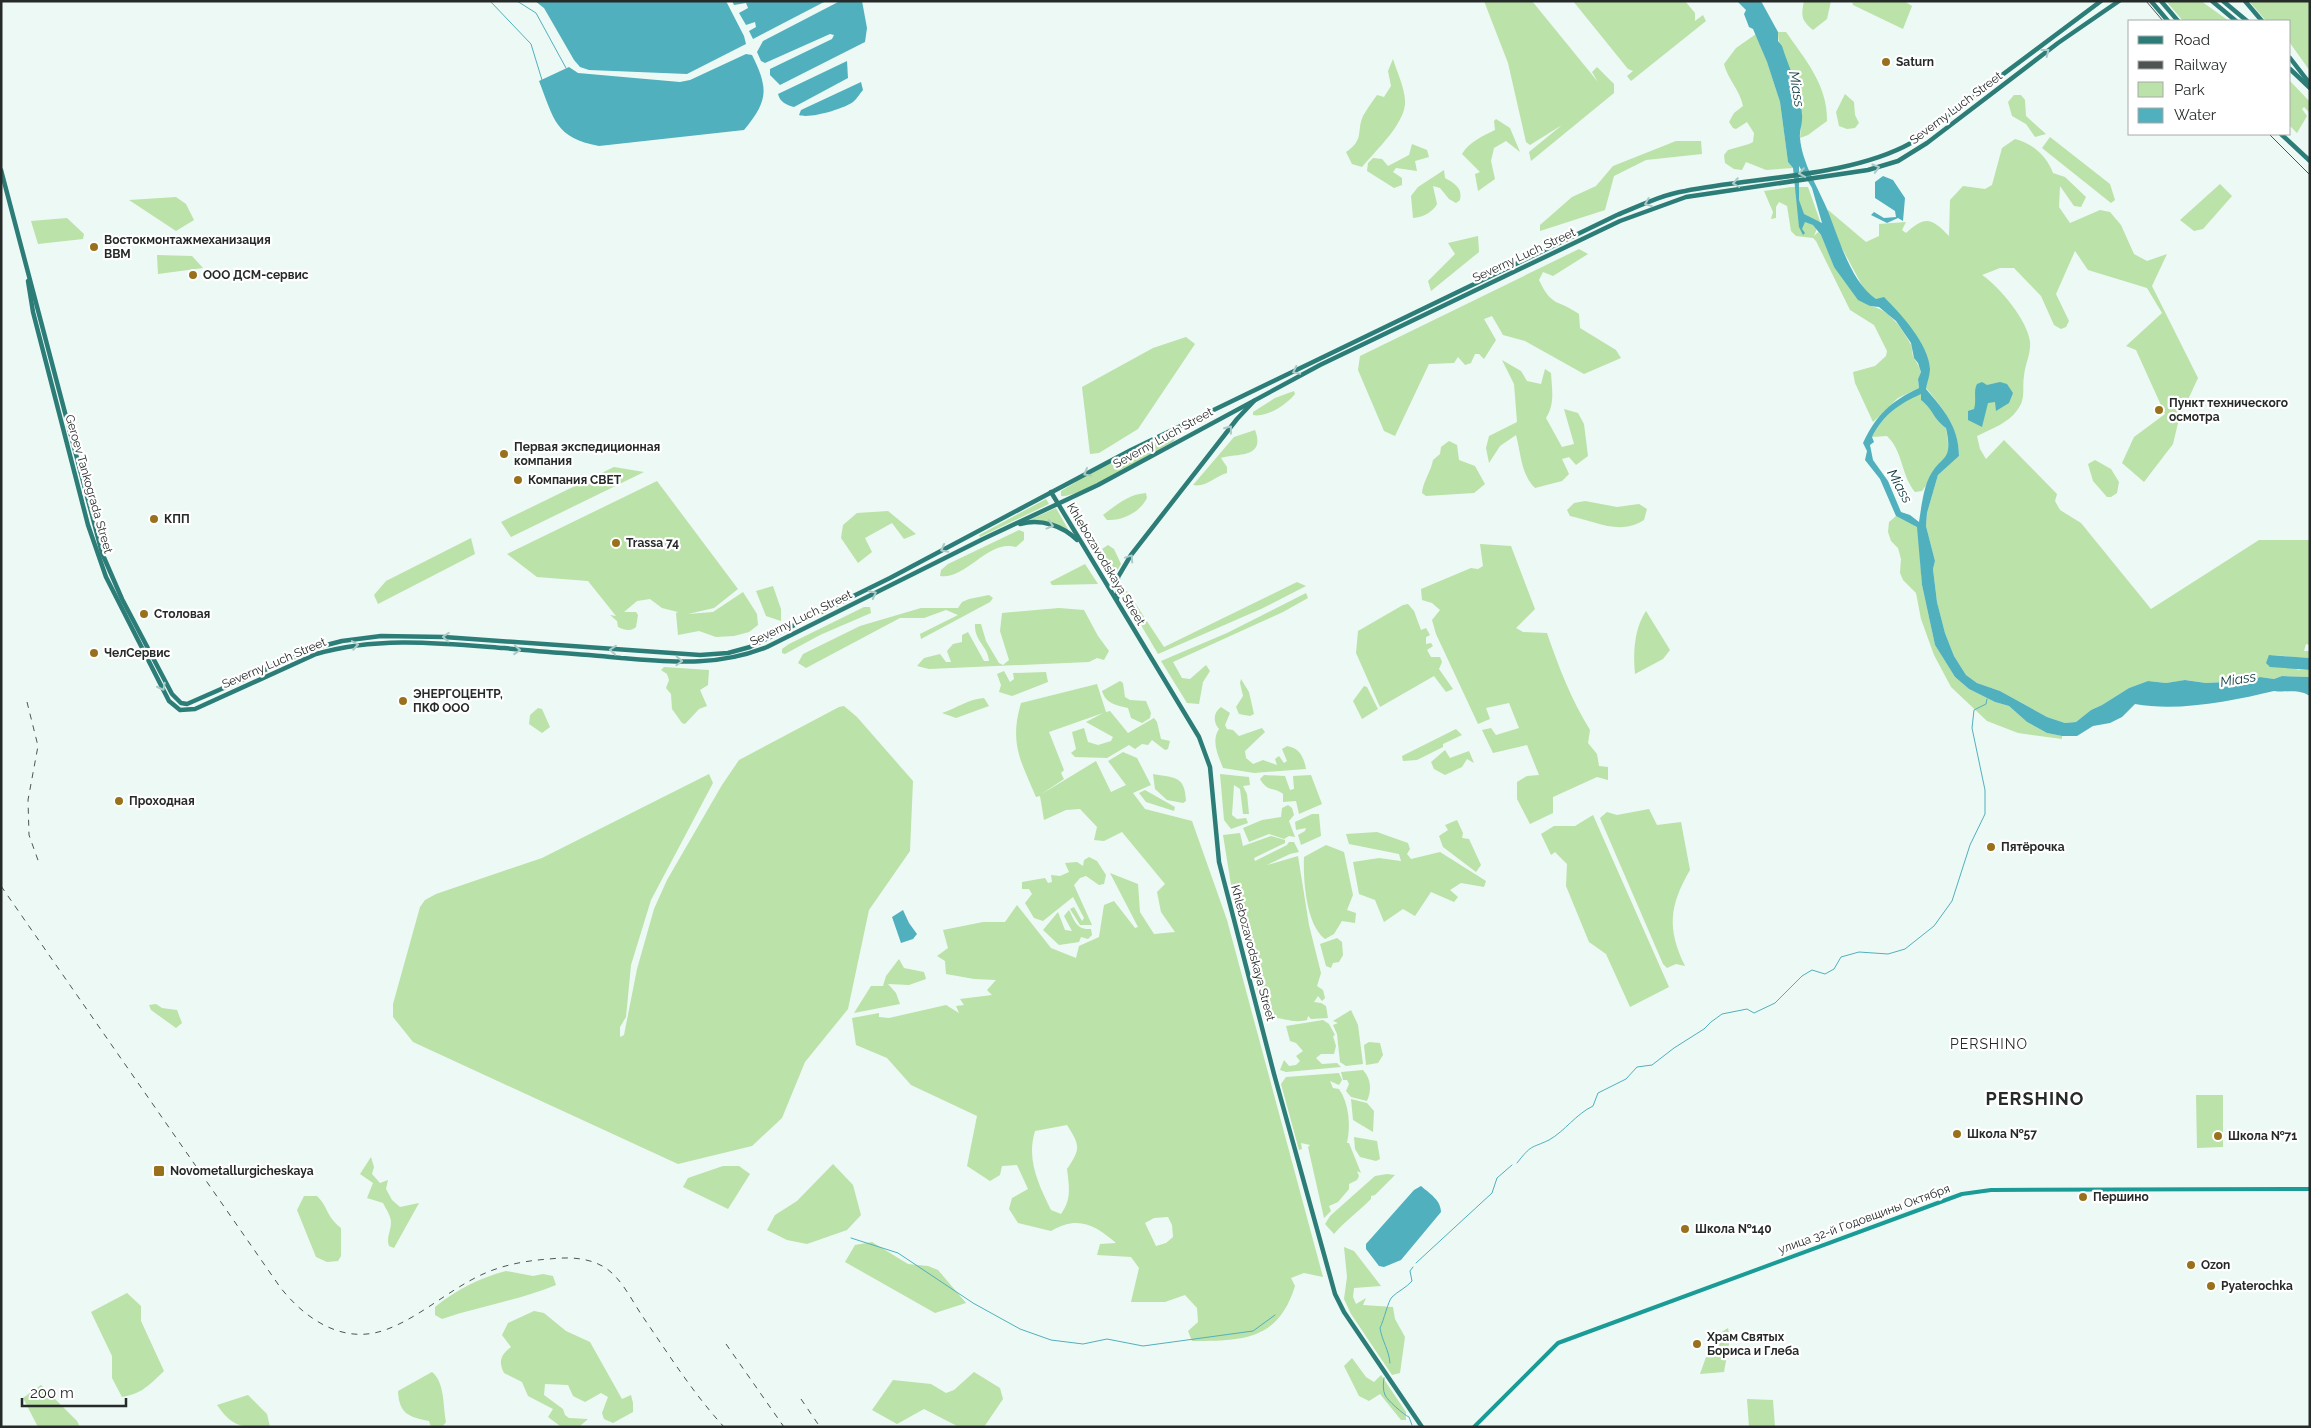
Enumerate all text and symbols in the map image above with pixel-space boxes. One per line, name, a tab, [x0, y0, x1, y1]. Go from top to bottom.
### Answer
legend	[2128, 20, 2291, 135]
text: Road	[2174, 31, 2210, 49]
one-way arrow	[2041, 49, 2050, 58]
place label: Saturn	[1896, 55, 1934, 69]
marker: Saturn	[1880, 56, 1892, 68]
text: Railway	[2174, 56, 2227, 74]
street label: Severny Luch Street	[1907, 69, 2005, 147]
water label: Miass	[1786, 70, 1808, 109]
text: Park	[2174, 81, 2205, 99]
text: Water	[2174, 106, 2217, 124]
one-way arrow	[1872, 163, 1880, 174]
one-way arrow	[1798, 167, 1806, 178]
one-way arrow	[1732, 177, 1741, 187]
one-way arrow	[1644, 197, 1653, 207]
street label: Severny Luch Street	[1470, 225, 1578, 285]
place label: Востокмонтажмеханизация ВВМ	[104, 233, 271, 261]
marker: Востокмонтажмеханизация ВВМ	[88, 241, 100, 253]
place label: ООО ДСМ-сервис	[203, 268, 309, 282]
marker: ООО ДСМ-сервис	[187, 269, 199, 281]
one-way arrow	[1292, 365, 1301, 375]
place label: Пункт технического осмотра	[2169, 396, 2288, 424]
marker: Пункт технического осмотра	[2153, 404, 2165, 416]
street label: Severny Luch Street	[1111, 405, 1215, 471]
street label: Geroev Tankograda Street	[62, 413, 116, 555]
one-way arrow	[1224, 426, 1232, 435]
place label: Первая экспедиционная компания	[514, 440, 660, 468]
marker: Первая экспедиционная компания	[498, 448, 510, 460]
water label: Miass	[1884, 466, 1916, 506]
one-way arrow	[1083, 467, 1092, 477]
place label: Компания СВЕТ	[528, 473, 622, 487]
marker: Компания СВЕТ	[512, 474, 524, 486]
street label: Khlebozavodskaya Street	[1064, 500, 1148, 628]
place label: КПП	[164, 512, 190, 526]
marker: КПП	[148, 513, 160, 525]
one-way arrow	[1045, 519, 1053, 529]
place label: Trassa 74	[626, 536, 679, 550]
marker: Trassa 74	[610, 537, 622, 549]
one-way arrow	[940, 543, 949, 553]
one-way arrow	[1124, 554, 1133, 563]
street label: Severny Luch Street	[748, 587, 854, 649]
one-way arrow	[868, 590, 877, 600]
place label: Столовая	[154, 607, 210, 621]
marker: Столовая	[138, 608, 150, 620]
one-way arrow	[441, 632, 449, 643]
street label: Severny Luch Street	[220, 635, 328, 691]
one-way arrow	[351, 641, 360, 651]
one-way arrow	[514, 644, 522, 655]
one-way arrow	[609, 644, 617, 655]
place label: ЧелСервис	[104, 646, 171, 660]
marker: ЧелСервис	[88, 647, 100, 659]
one-way arrow	[676, 656, 684, 667]
water label: Miass	[2219, 668, 2258, 690]
one-way arrow	[156, 682, 166, 691]
place label: ЭНЕРГОЦЕНТР, ПКФ ООО	[413, 687, 503, 715]
marker: ЭНЕРГОЦЕНТР, ПКФ ООО	[397, 695, 409, 707]
place label: Проходная	[129, 794, 195, 808]
marker: Проходная	[113, 795, 125, 807]
place label: Пятёрочка	[2001, 840, 2065, 854]
marker: Пятёрочка	[1985, 841, 1997, 853]
street label: Khlebozavodskaya Street	[1228, 883, 1278, 1023]
district label: PERSHINO	[1950, 1036, 2028, 1052]
district label: PERSHINO	[1986, 1088, 2084, 1109]
place label: Школа №57	[1967, 1127, 2037, 1141]
marker: Школа №57	[1951, 1128, 1963, 1140]
place label: Школа №71	[2228, 1129, 2297, 1143]
marker: Школа №71	[2212, 1130, 2224, 1142]
marker: Novometallurgicheskaya	[152, 1164, 166, 1178]
place label: Novometallurgicheskaya	[170, 1164, 314, 1178]
street label: улица 32-й Годовщины Октября	[1776, 1181, 1952, 1257]
place label: Першино	[2093, 1190, 2149, 1204]
marker: Першино	[2077, 1191, 2089, 1203]
place label: Школа №140	[1695, 1222, 1772, 1236]
marker: Школа №140	[1679, 1223, 1691, 1235]
place label: Ozon	[2201, 1258, 2230, 1272]
marker: Ozon	[2185, 1259, 2197, 1271]
place label: Pyaterochka	[2221, 1279, 2293, 1293]
marker: Pyaterochka	[2205, 1280, 2217, 1292]
place label: Храм Святых Бориса и Глеба	[1706, 1330, 1799, 1358]
marker: Храм Святых Бориса и Глеба	[1691, 1338, 1703, 1350]
scale bar	[22, 1376, 126, 1408]
text: 200 m	[30, 1384, 74, 1402]

